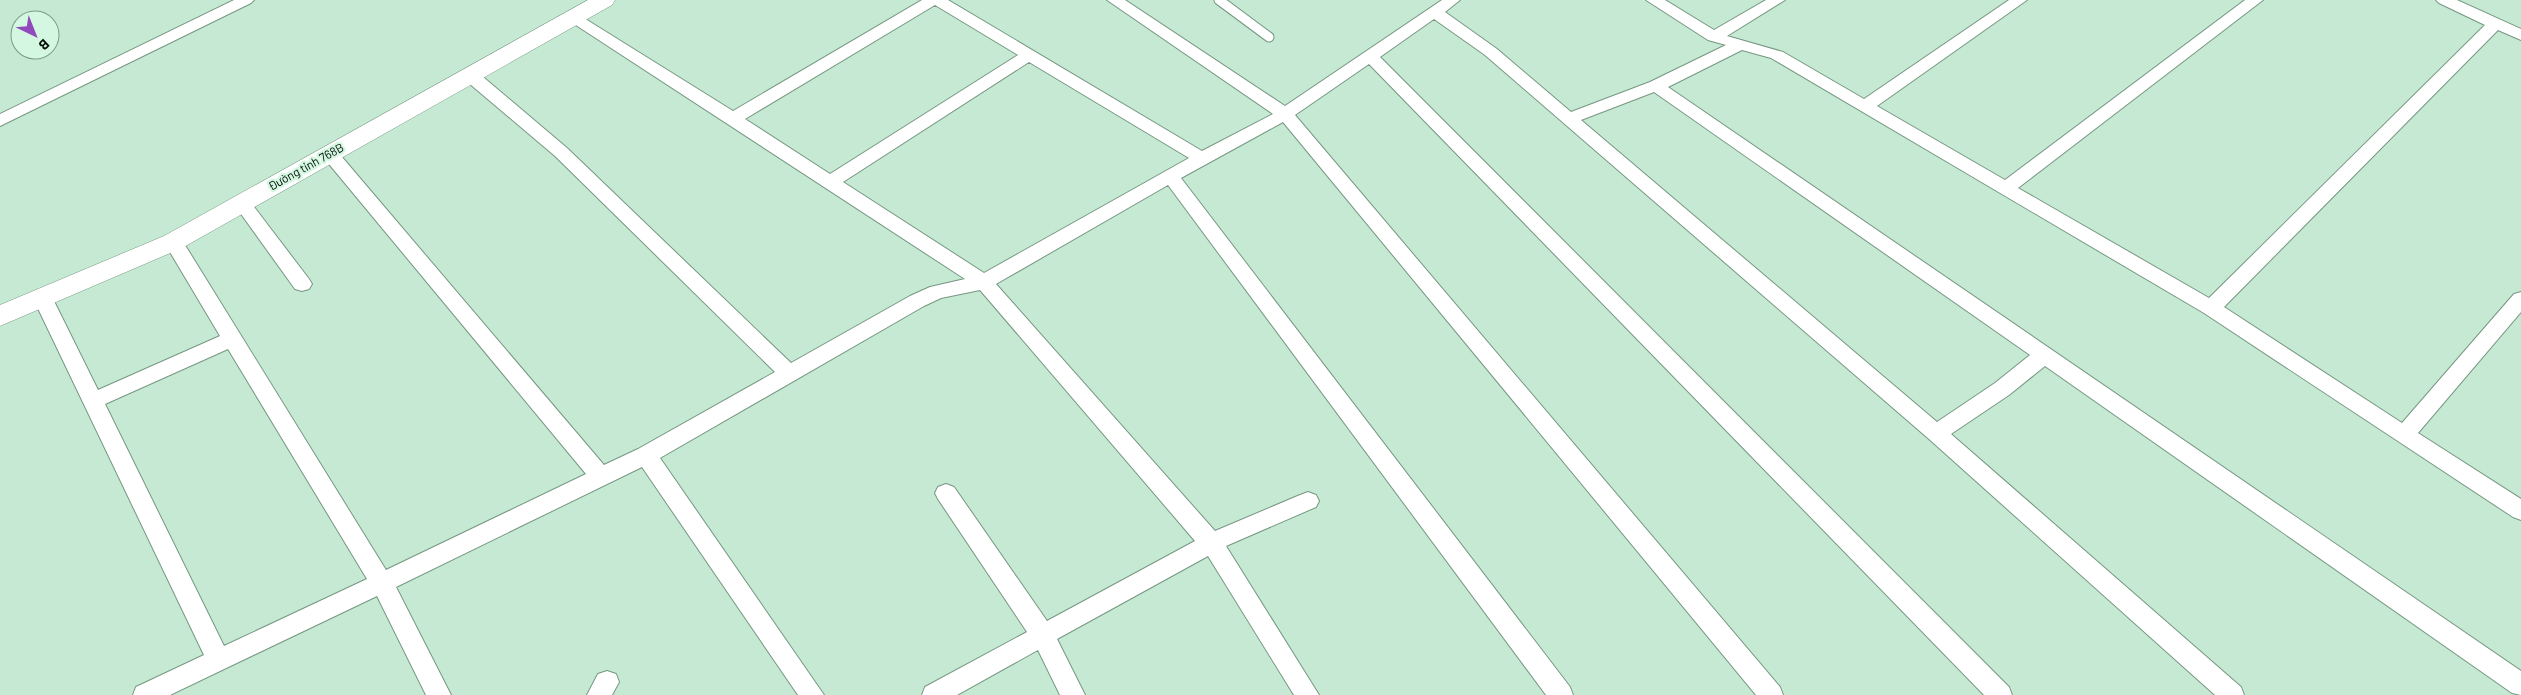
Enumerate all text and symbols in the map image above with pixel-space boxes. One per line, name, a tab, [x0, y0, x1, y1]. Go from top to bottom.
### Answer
north arrow	[10, 10, 60, 60]
text: B	[35, 36, 53, 54]
street label: Đường tỉnh 768B	[265, 140, 346, 193]

